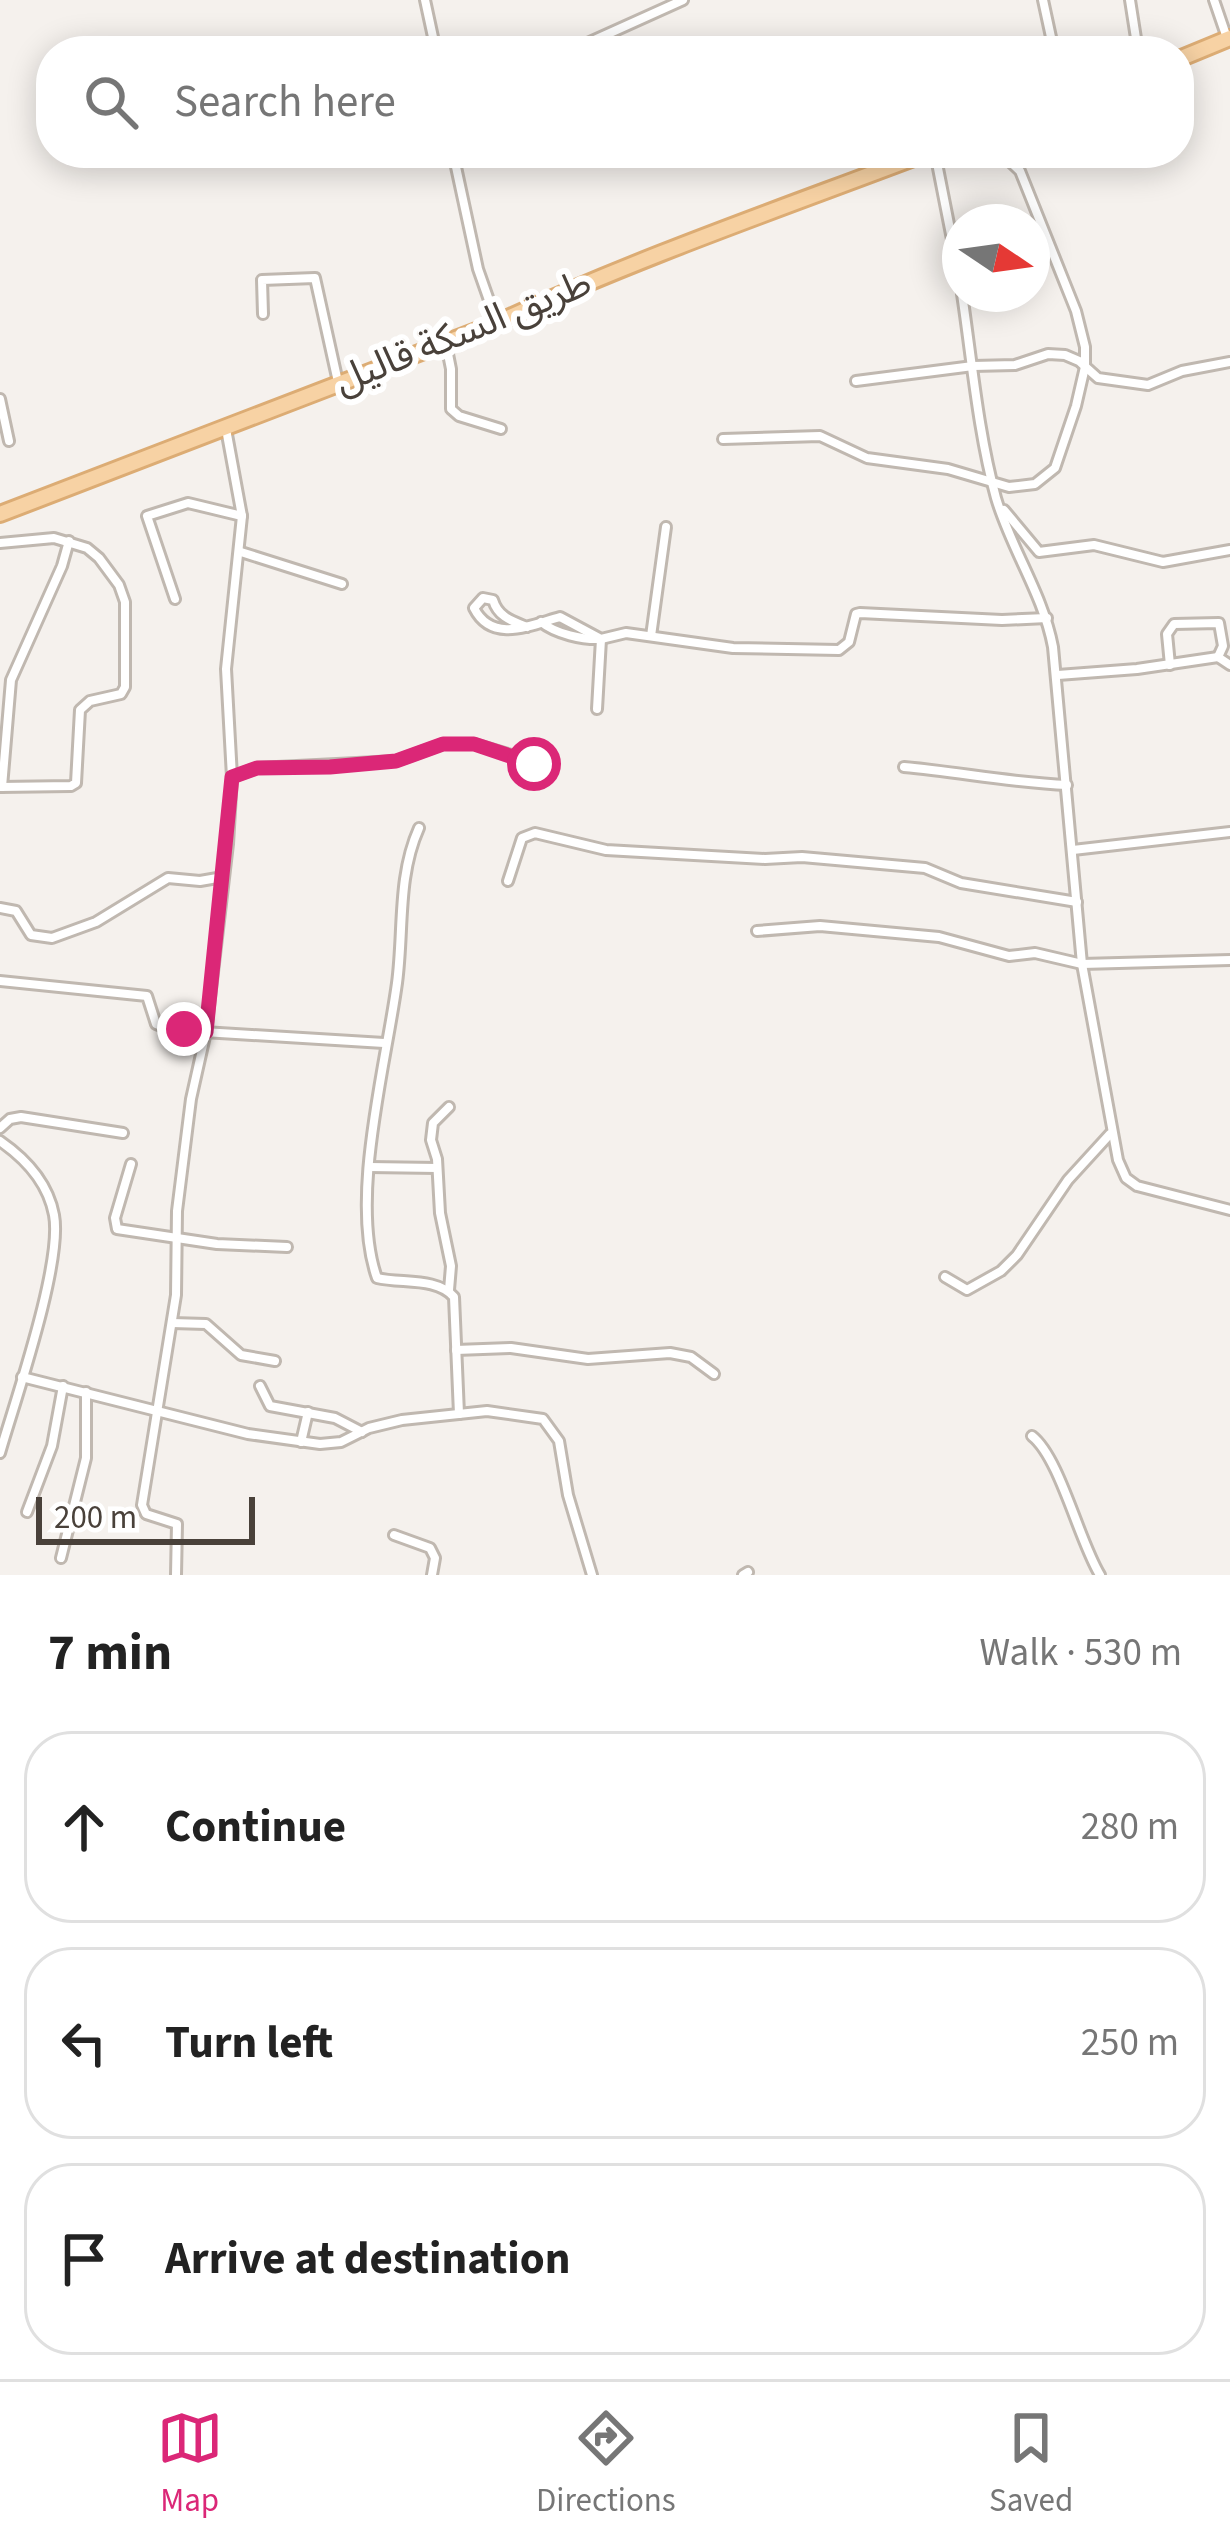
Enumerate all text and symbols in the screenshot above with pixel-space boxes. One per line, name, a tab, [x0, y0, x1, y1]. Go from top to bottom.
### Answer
search box	[36, 36, 1194, 168]
icon: search	[78, 69, 144, 135]
text: Search here	[174, 70, 396, 134]
north arrow	[942, 204, 1050, 312]
street label: طريق السكة قاليل	[326, 255, 600, 409]
route start	[507, 737, 561, 791]
route end	[157, 1002, 211, 1056]
scale bar	[36, 1491, 255, 1544]
text: 200 m	[54, 1494, 137, 1541]
text: 7 min	[48, 1617, 172, 1689]
text: Walk · 530 m	[979, 1625, 1182, 1681]
icon: ahead	[51, 1794, 117, 1860]
text: Continue	[165, 1795, 346, 1859]
text: 280 m	[1081, 1799, 1179, 1855]
icon: left	[51, 2010, 117, 2076]
text: Turn left	[165, 2011, 333, 2075]
text: 250 m	[1081, 2015, 1179, 2071]
icon: arrive	[51, 2226, 117, 2292]
text: Arrive at destination	[165, 2227, 570, 2291]
tab: Map	[157, 2405, 223, 2524]
tab: Directions	[536, 2405, 676, 2524]
tab: Saved	[989, 2405, 1073, 2524]

